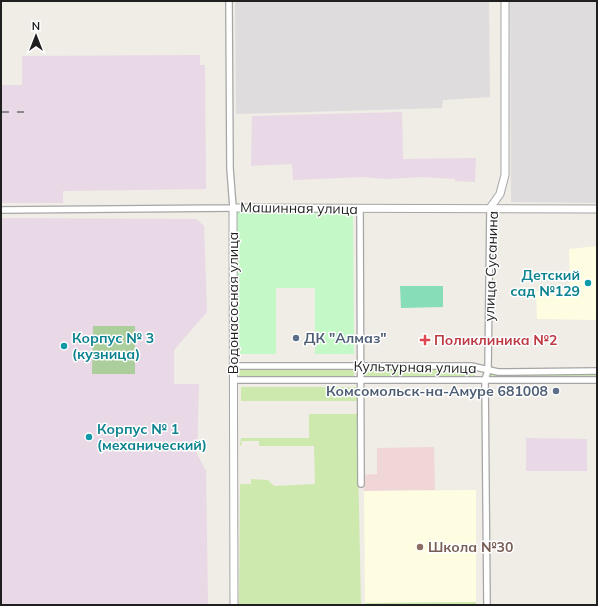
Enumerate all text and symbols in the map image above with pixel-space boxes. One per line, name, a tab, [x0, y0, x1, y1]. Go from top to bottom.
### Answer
north arrow	[16, 16, 56, 56]
text: N	[32, 19, 40, 33]
street label: Машинная улица	[240, 198, 358, 218]
street label: улица Сусанина	[480, 210, 502, 322]
street label: Водонасосная улица	[224, 232, 242, 374]
place label: Детский сад №129	[510, 266, 580, 300]
marker: Детский сад №129	[583, 278, 593, 288]
place label: Корпус № 3 (кузница)	[72, 329, 154, 363]
place label: ДК "Алмаз"	[304, 329, 387, 347]
place label: Поликлиника №2	[434, 331, 557, 349]
marker: ДК "Алмаз"	[291, 333, 301, 343]
marker: Поликлиника №2	[419, 334, 431, 346]
marker: Корпус № 3 (кузница)	[59, 341, 69, 351]
street label: Культурная улица	[353, 357, 477, 377]
place label: Комсомольск-на-Амуре 681008	[326, 382, 548, 400]
marker: Комсомольск-на-Амуре 681008	[551, 386, 561, 396]
place label: Корпус № 1 (механический)	[97, 420, 207, 454]
marker: Корпус № 1 (механический)	[84, 432, 94, 442]
place label: Школа №30	[428, 538, 513, 556]
marker: Школа №30	[415, 542, 425, 552]

